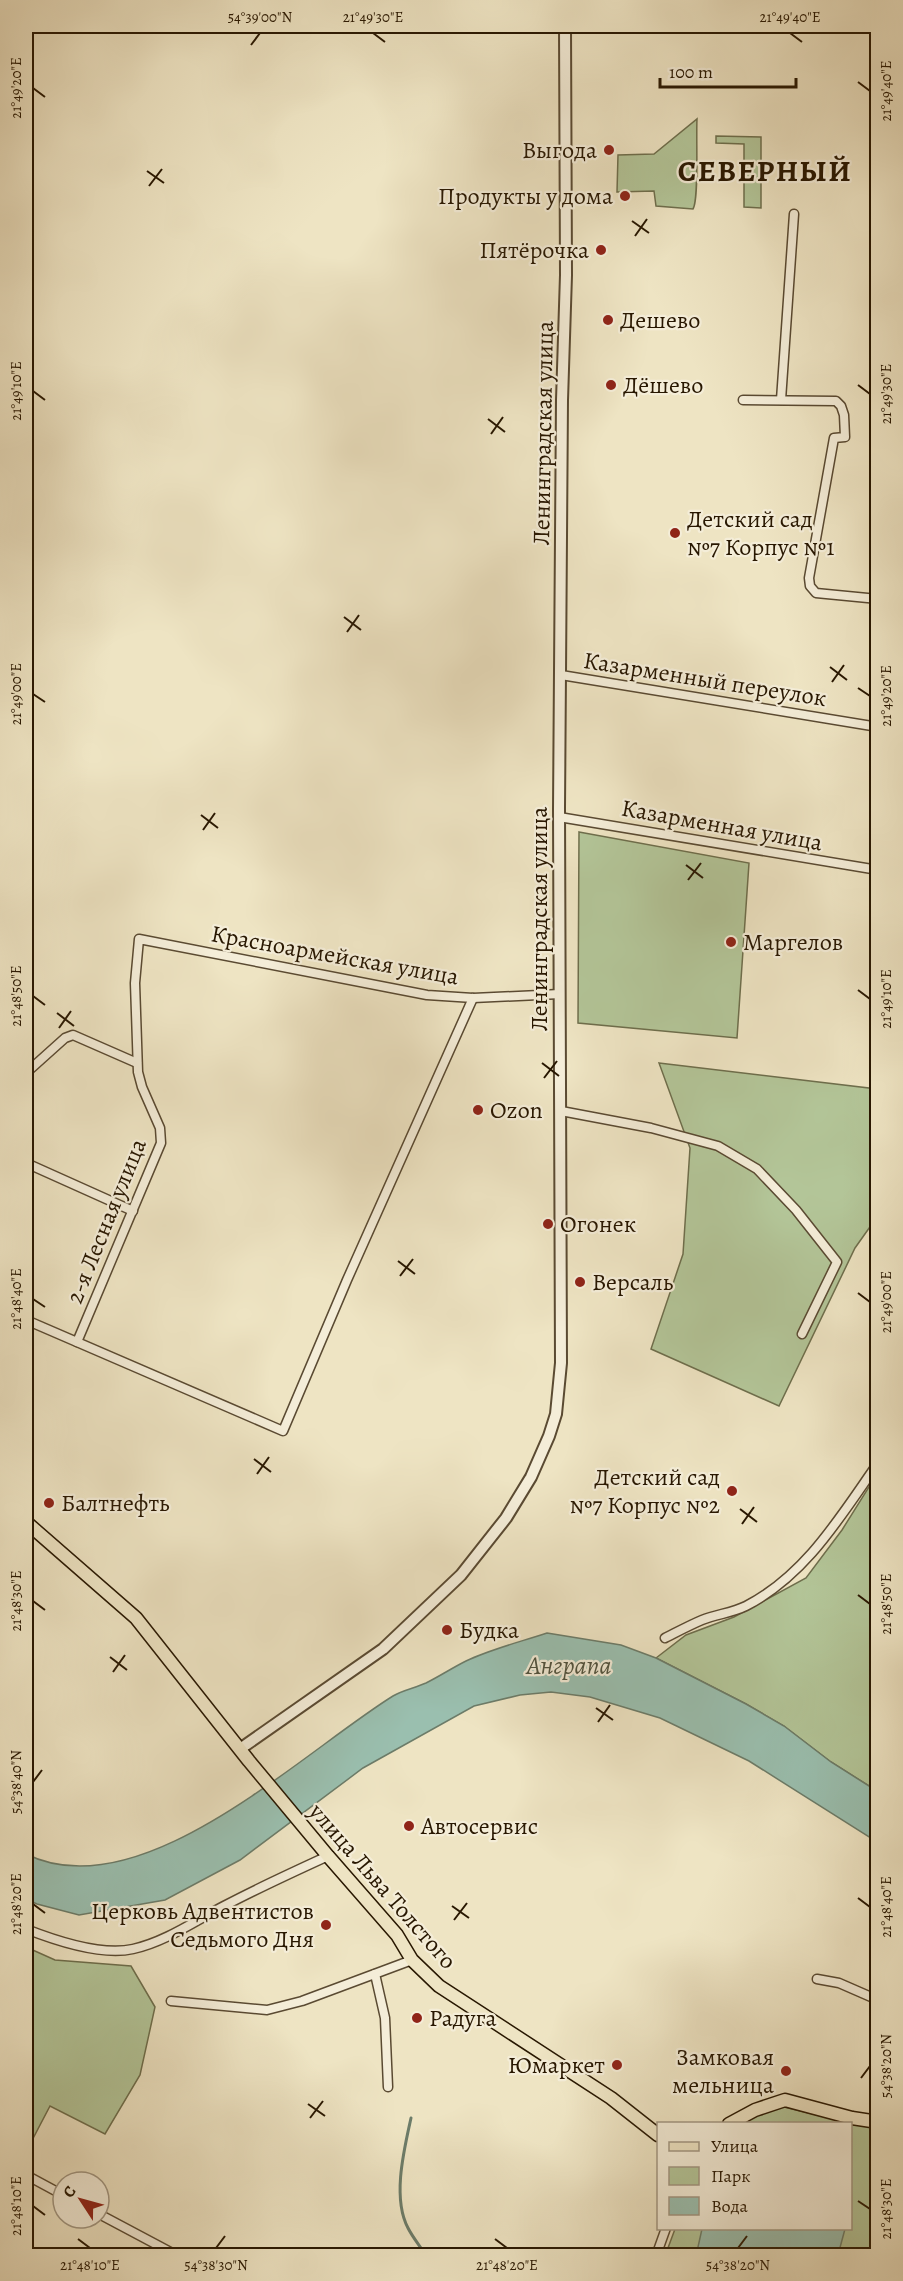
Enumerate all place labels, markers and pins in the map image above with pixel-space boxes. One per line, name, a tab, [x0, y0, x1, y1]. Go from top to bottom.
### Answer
place label: Выгода	[522, 134, 597, 166]
marker: Выгода	[602, 143, 616, 157]
place label: Продукты у дома	[438, 180, 613, 212]
marker: Продукты у дома	[618, 189, 632, 203]
place label: Пятёрочка	[479, 234, 589, 266]
marker: Пятёрочка	[594, 243, 608, 257]
place label: Дешево	[620, 304, 700, 336]
marker: Дешево	[601, 313, 615, 327]
place label: Дёшево	[623, 369, 703, 401]
marker: Дёшево	[604, 378, 618, 392]
place label: Детский сад №7 Корпус №1	[687, 503, 834, 563]
marker: Детский сад №7 Корпус №1	[668, 526, 682, 540]
place label: Маргелов	[743, 926, 843, 958]
marker: Маргелов	[724, 935, 738, 949]
place label: Ozon	[490, 1094, 543, 1126]
marker: Ozon	[471, 1103, 485, 1117]
place label: Огонек	[560, 1208, 636, 1240]
marker: Огонек	[541, 1217, 555, 1231]
place label: Версаль	[592, 1266, 674, 1298]
marker: Версаль	[573, 1275, 587, 1289]
place label: Детский сад №7 Корпус №2	[569, 1461, 720, 1521]
marker: Детский сад №7 Корпус №2	[725, 1484, 739, 1498]
place label: Балтнефть	[61, 1487, 170, 1519]
marker: Балтнефть	[42, 1496, 56, 1510]
place label: Будка	[459, 1614, 519, 1646]
marker: Будка	[440, 1623, 454, 1637]
place label: Автосервис	[420, 1810, 538, 1842]
marker: Автосервис	[402, 1819, 416, 1833]
place label: Церковь Адвентистов Седьмого Дня	[91, 1895, 314, 1955]
marker: Церковь Адвентистов Седьмого Дня	[319, 1918, 333, 1932]
place label: Радуга	[429, 2002, 497, 2034]
marker: Радуга	[410, 2011, 424, 2025]
place label: Замковая мельница	[672, 2041, 774, 2101]
place label: Юмаркет	[508, 2049, 605, 2081]
marker: Юмаркет	[610, 2058, 624, 2072]
marker: Замковая мельница	[779, 2064, 793, 2078]

